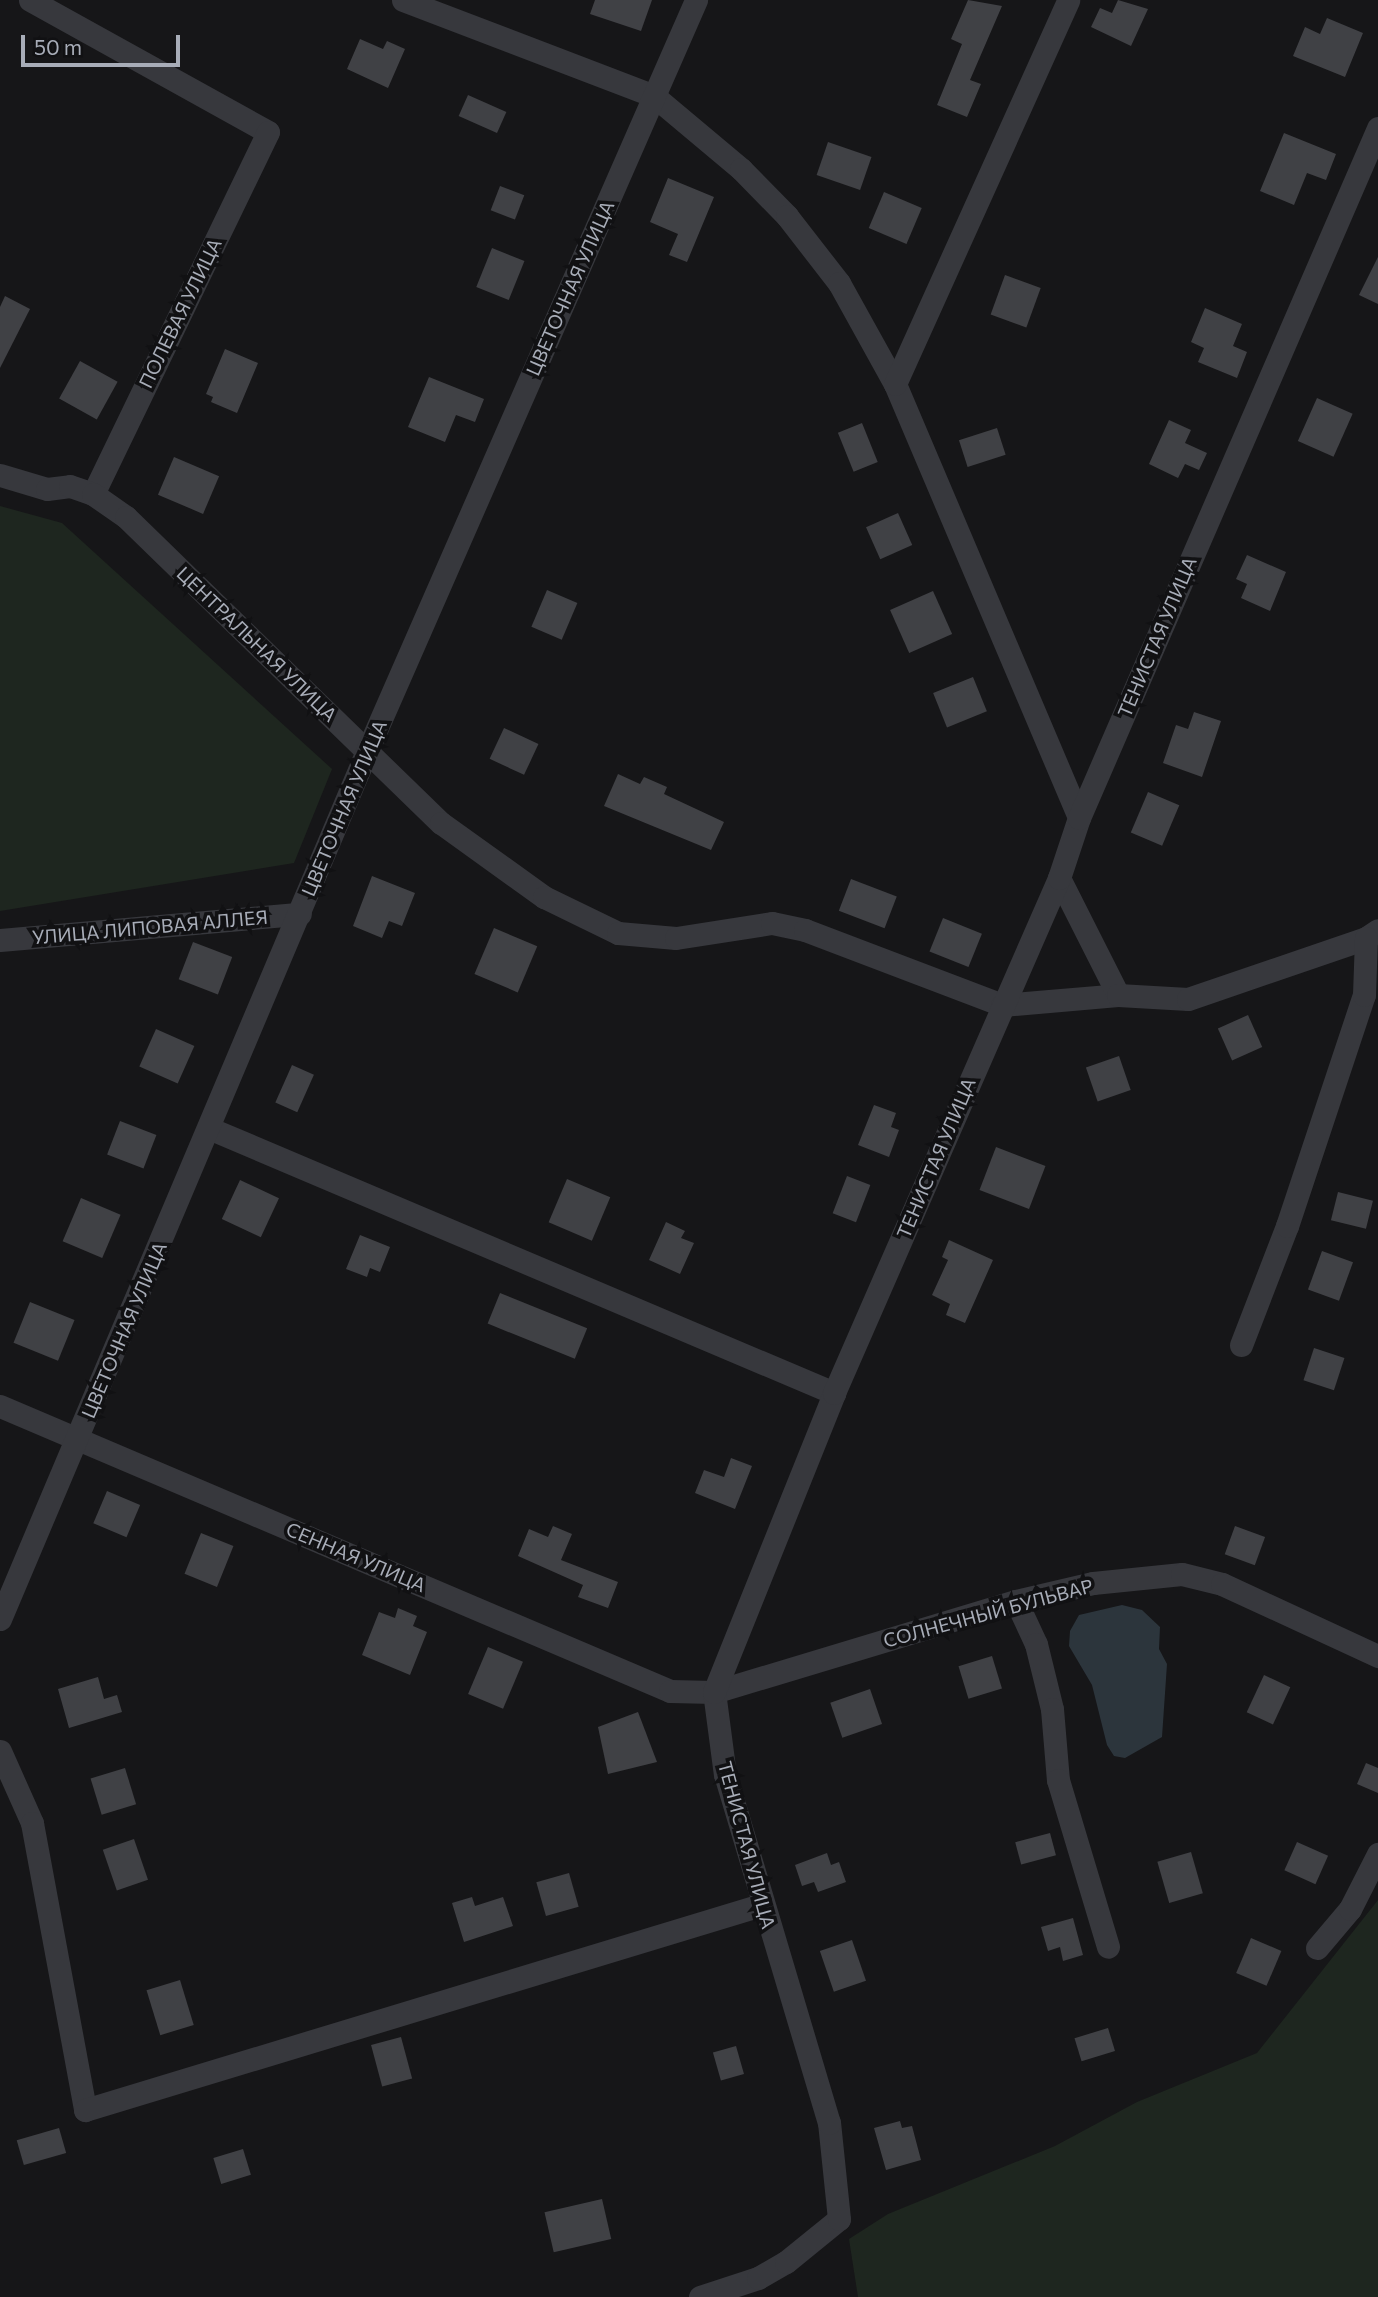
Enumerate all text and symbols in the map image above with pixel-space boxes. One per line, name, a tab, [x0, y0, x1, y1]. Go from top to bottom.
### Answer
scale bar	[24, 21, 184, 65]
text: 50 m	[34, 34, 82, 59]
street label: ЦВЕТОЧНАЯ УЛИЦА	[521, 197, 619, 379]
street label: ПОЛЕВАЯ УЛИЦА	[134, 234, 226, 392]
street label: ТЕНИСТАЯ УЛИЦА	[1113, 553, 1201, 721]
street label: ЦЕНТРАЛЬНАЯ УЛИЦА	[172, 562, 342, 726]
street label: ЦВЕТОЧНАЯ УЛИЦА	[297, 717, 391, 899]
street label: УЛИЦА ЛИПОВАЯ АЛЛЕЯ	[31, 905, 269, 949]
street label: ТЕНИСТАЯ УЛИЦА	[892, 1074, 980, 1242]
street label: ЦВЕТОЧНАЯ УЛИЦА	[77, 1239, 171, 1421]
street label: СЕННАЯ УЛИЦА	[283, 1517, 429, 1597]
street label: СОЛНЕЧНЫЙ БУЛЬВАР	[881, 1574, 1095, 1652]
street label: ТЕНИСТАЯ УЛИЦА	[714, 1759, 780, 1931]

